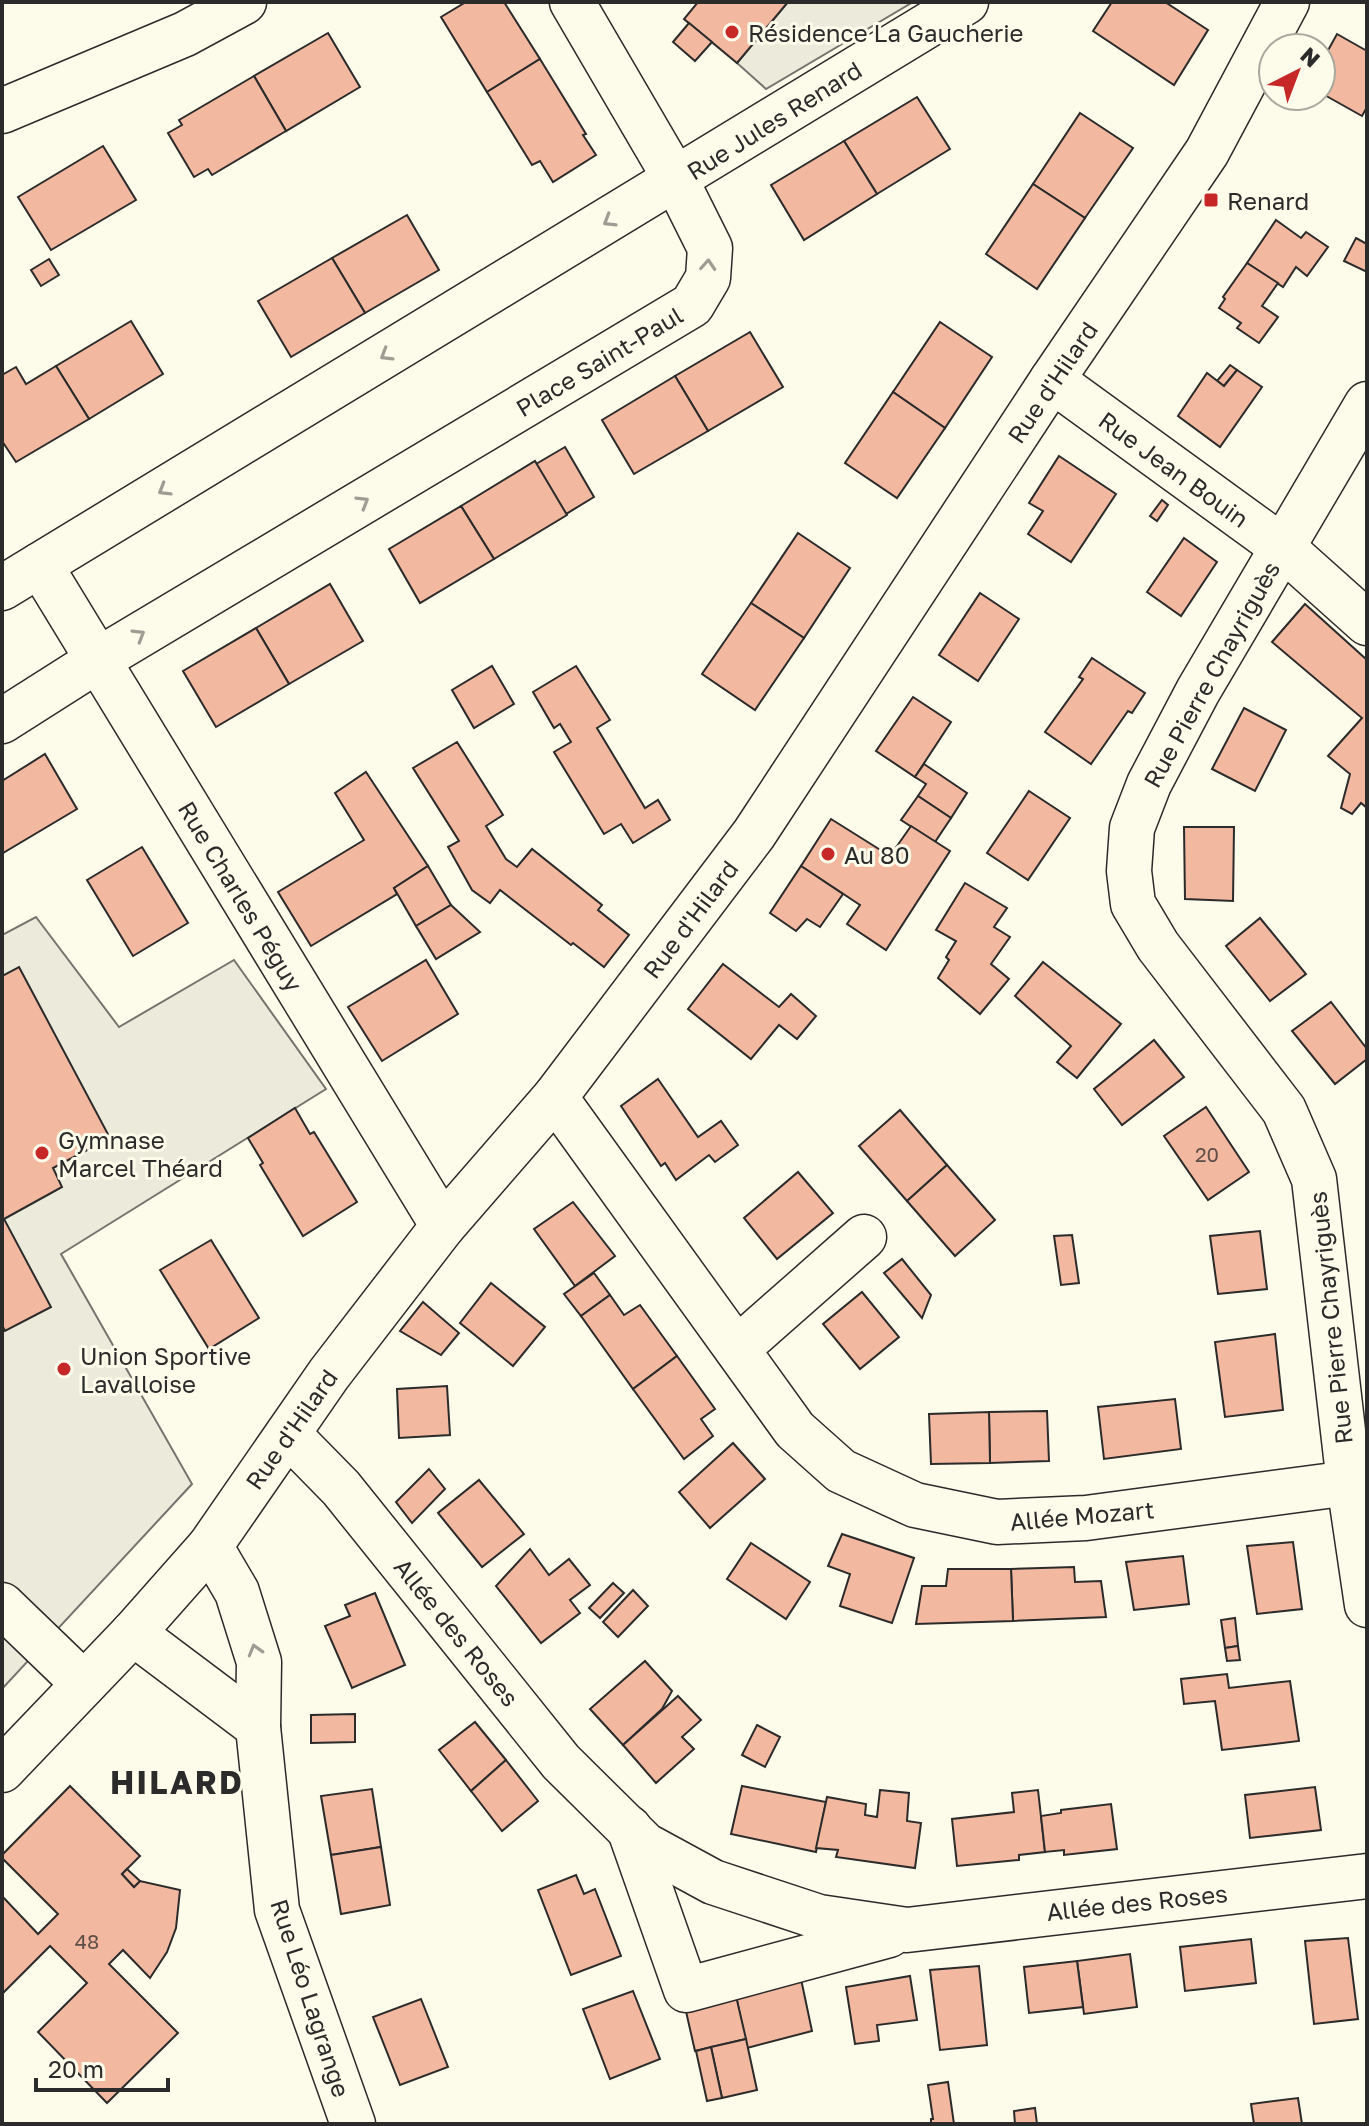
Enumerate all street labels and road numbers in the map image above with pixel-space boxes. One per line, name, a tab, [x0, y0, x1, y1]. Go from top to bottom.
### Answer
street label: Rue Jules Renard	[681, 55, 867, 185]
street label: Place Saint-Paul	[510, 300, 688, 422]
street label: Rue d'Hilard	[1001, 316, 1103, 448]
street label: Rue Jean Bouin	[1093, 405, 1255, 533]
street label: Rue Pierre Chayriguès	[1137, 556, 1285, 792]
street label: Rue Charles Péguy	[173, 796, 309, 996]
street label: Rue d'Hilard	[636, 854, 744, 984]
street label: Rue Pierre Chayriguès	[1302, 1190, 1358, 1446]
street label: Rue d'Hilard	[239, 1363, 343, 1495]
street label: Allée Mozart	[1009, 1494, 1155, 1536]
street label: Allée des Roses	[389, 1552, 525, 1712]
street label: Allée des Roses	[1045, 1878, 1229, 1926]
street label: Rue Léo Lagrange	[265, 1895, 357, 2101]

